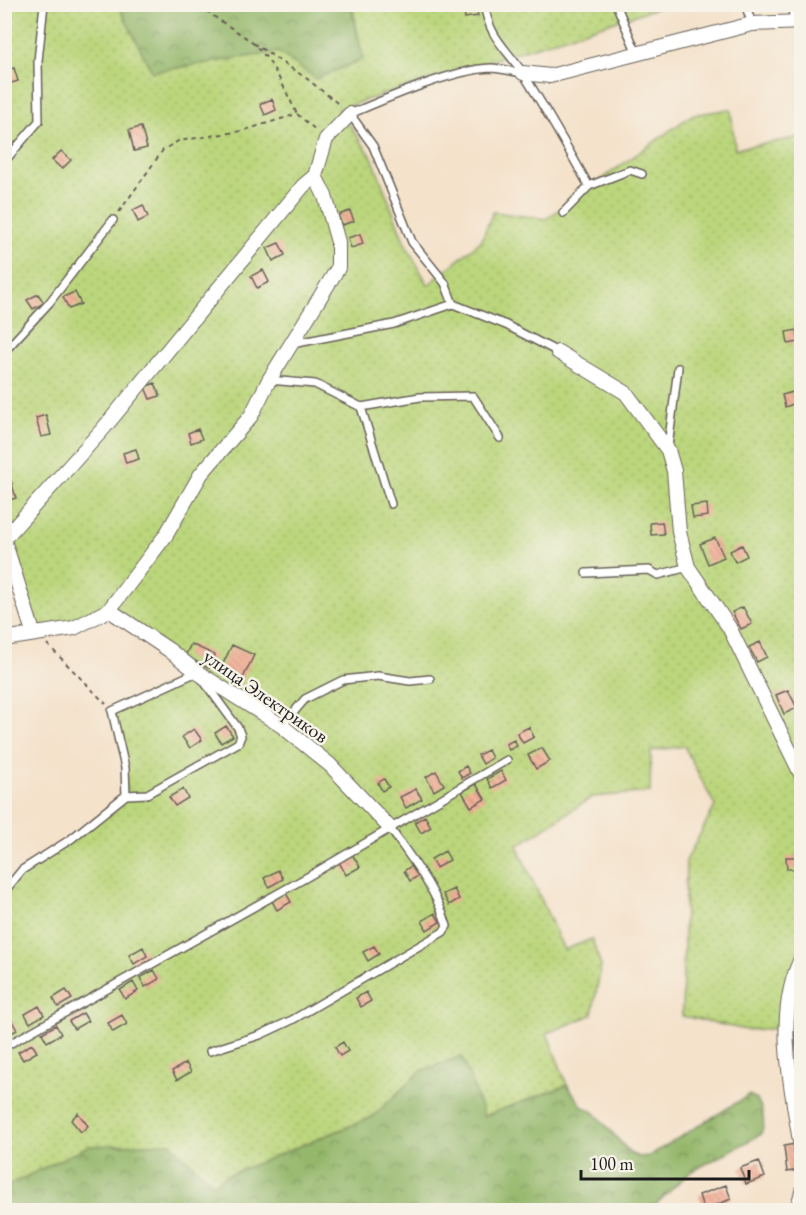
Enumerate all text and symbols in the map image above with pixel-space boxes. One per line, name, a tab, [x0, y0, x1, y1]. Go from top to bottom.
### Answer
street label: улица Электриков	[198, 643, 334, 749]
scale bar	[581, 1143, 749, 1181]
text: 100 m	[590, 1152, 634, 1175]

